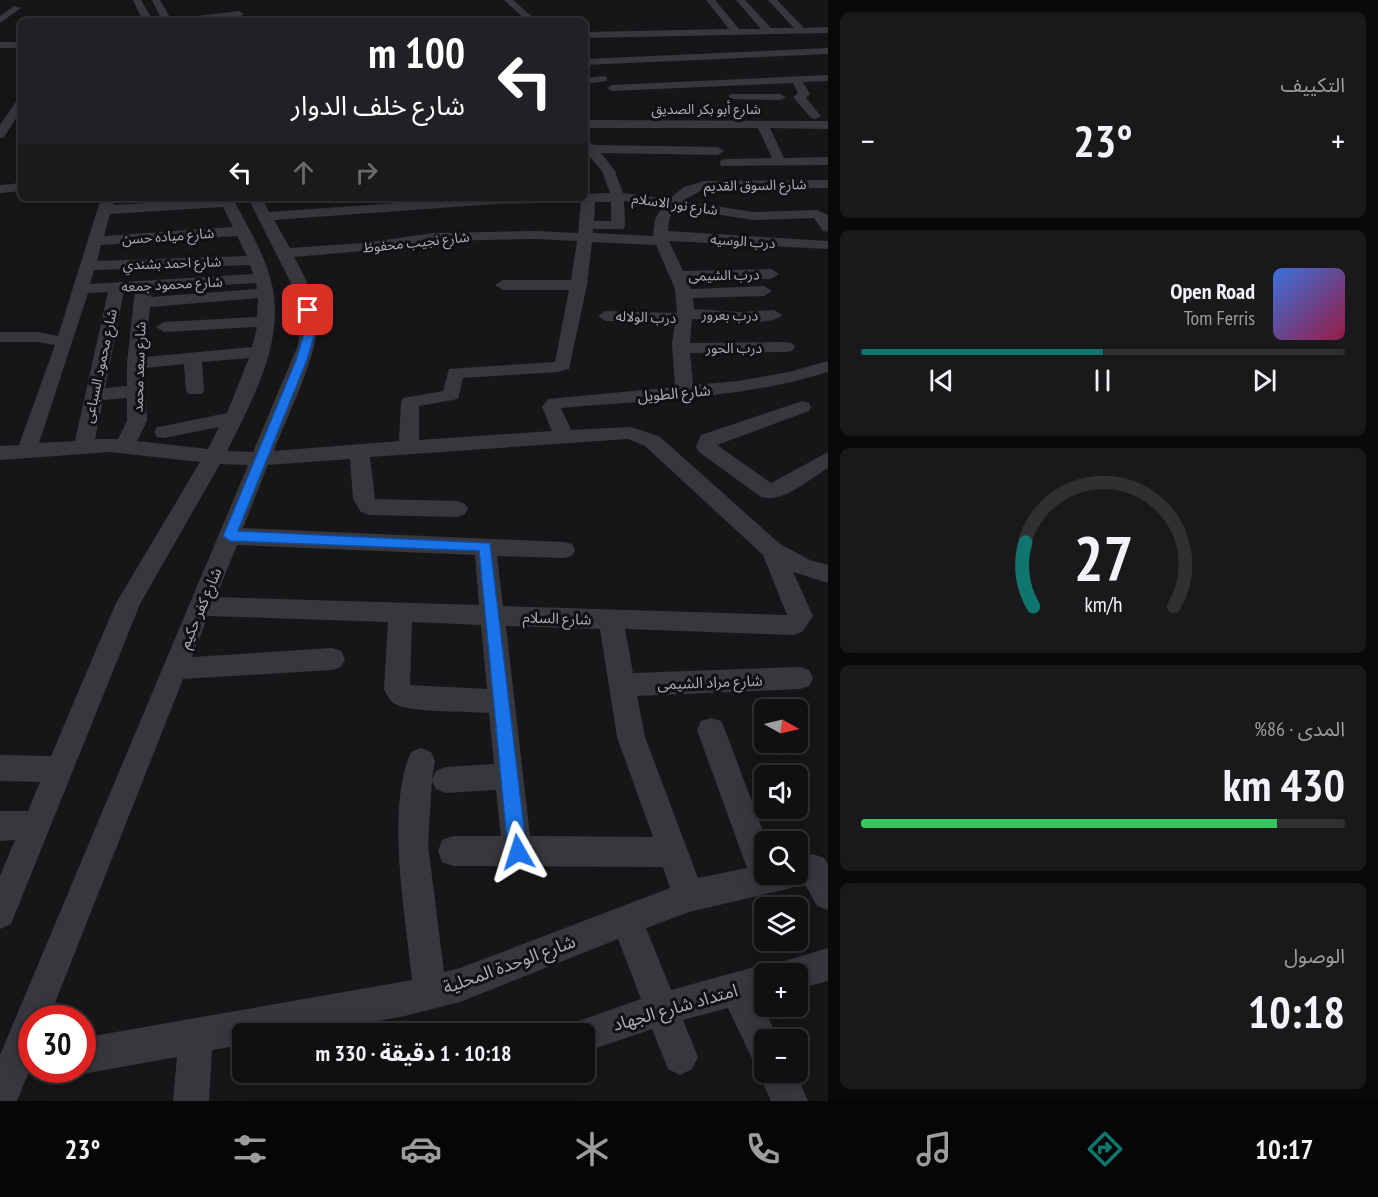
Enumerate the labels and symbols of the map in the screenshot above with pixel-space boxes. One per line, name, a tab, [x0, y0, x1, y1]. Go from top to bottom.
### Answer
street label: شارع أبو بكر الصديق	[651, 100, 761, 120]
street label: شارع السوق القديم	[703, 175, 807, 197]
street label: شارع نور الاسلام	[631, 189, 719, 221]
street label: شارع مياده حسن	[121, 224, 215, 250]
street label: شارع نجيب محفوظ	[362, 227, 471, 259]
street label: درب الوسيه	[710, 230, 776, 252]
street label: شارع احمد بشندي	[122, 252, 222, 276]
street label: درب الشيمى	[688, 265, 760, 285]
street label: شارع محمود جمعه	[121, 272, 223, 298]
pin	[282, 284, 333, 335]
street label: درب بعرور	[701, 305, 759, 324]
street label: شارع محمود السباعى	[79, 307, 123, 425]
street label: درب الولاله	[615, 307, 677, 327]
street label: شارع سعد محمد	[128, 321, 152, 413]
street label: درب الحور	[705, 339, 762, 357]
street label: شارع الطويل	[637, 380, 712, 409]
street label: شارع كفر حكيم	[175, 565, 228, 652]
street label: شارع السلام	[522, 607, 592, 632]
street label: شارع مراد الشيمى	[657, 671, 763, 696]
north arrow	[754, 699, 808, 753]
position arrow	[486, 820, 550, 884]
street label: شارع الوحدة المحلية	[440, 929, 579, 1001]
street label: امتداد شارع الجهاد	[610, 978, 741, 1039]
speed limit sign: 30	[18, 1005, 96, 1083]

